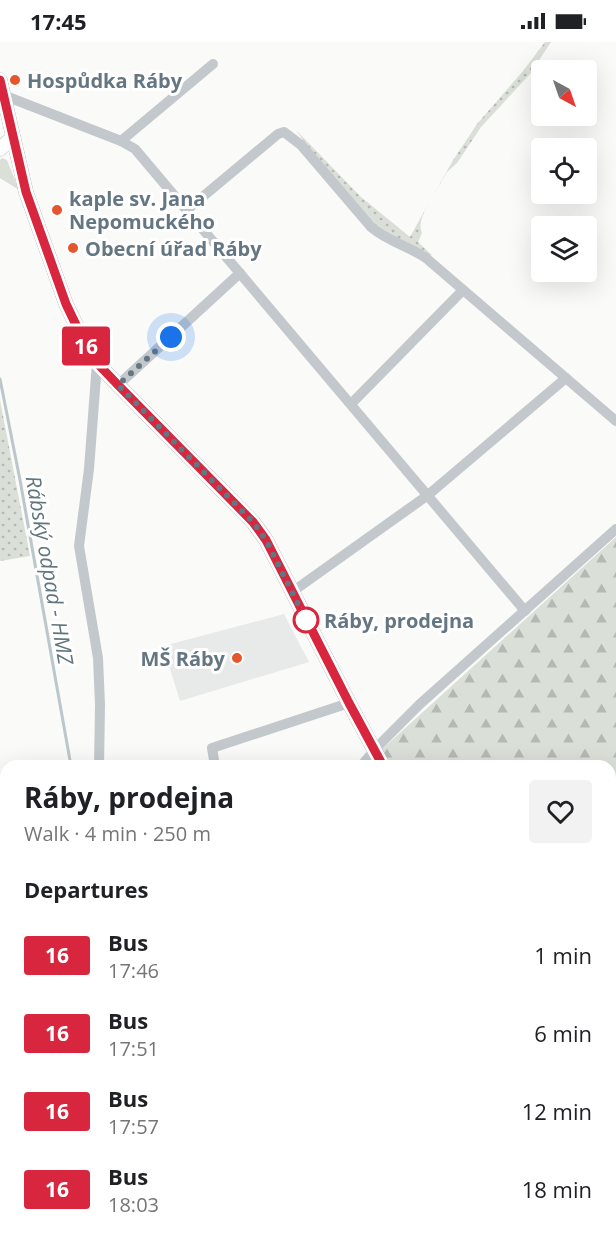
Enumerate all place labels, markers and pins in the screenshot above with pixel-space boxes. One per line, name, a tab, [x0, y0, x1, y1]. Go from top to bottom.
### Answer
place label: Hospůdka Ráby	[27, 67, 183, 94]
marker: Hospůdka Ráby	[8, 73, 22, 87]
place label: kaple sv. Jana Nepomuckého	[69, 185, 215, 235]
marker: kaple sv. Jana Nepomuckého	[50, 203, 64, 217]
place label: Obecní úřad Ráby	[85, 235, 262, 262]
marker: Obecní úřad Ráby	[66, 241, 80, 255]
marker: Ráby, prodejna	[293, 607, 319, 633]
place label: Ráby, prodejna	[324, 607, 474, 634]
place label: MŠ Ráby	[141, 645, 226, 672]
marker: MŠ Ráby	[230, 651, 244, 665]

